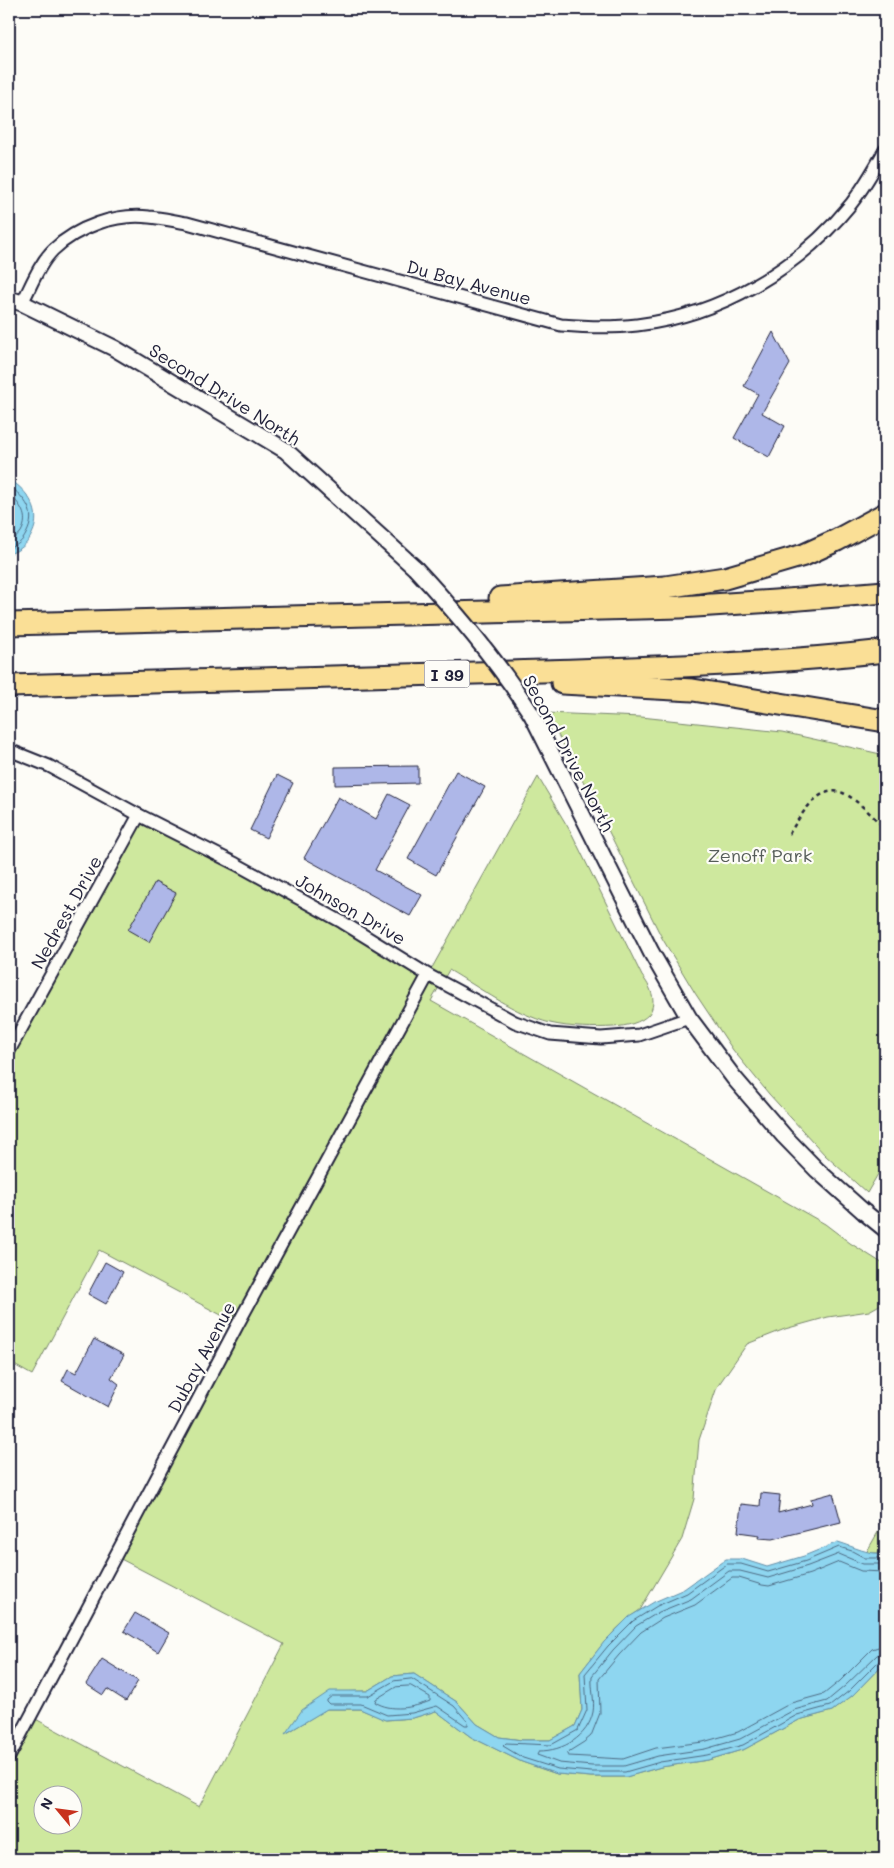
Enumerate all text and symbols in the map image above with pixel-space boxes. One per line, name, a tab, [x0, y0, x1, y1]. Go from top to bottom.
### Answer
street label: Du Bay Avenue	[404, 254, 534, 310]
street label: Second Drive North	[145, 338, 305, 450]
road number: I 39	[424, 661, 470, 688]
street label: Second Drive North	[518, 671, 620, 835]
park label: Zenoff Park	[708, 843, 812, 867]
street label: Nedrest Drive	[25, 851, 107, 973]
street label: Johnson Drive	[292, 868, 410, 950]
street label: Dubay Avenue	[162, 1297, 240, 1417]
north arrow	[32, 1786, 82, 1836]
text: N	[35, 1794, 57, 1813]

